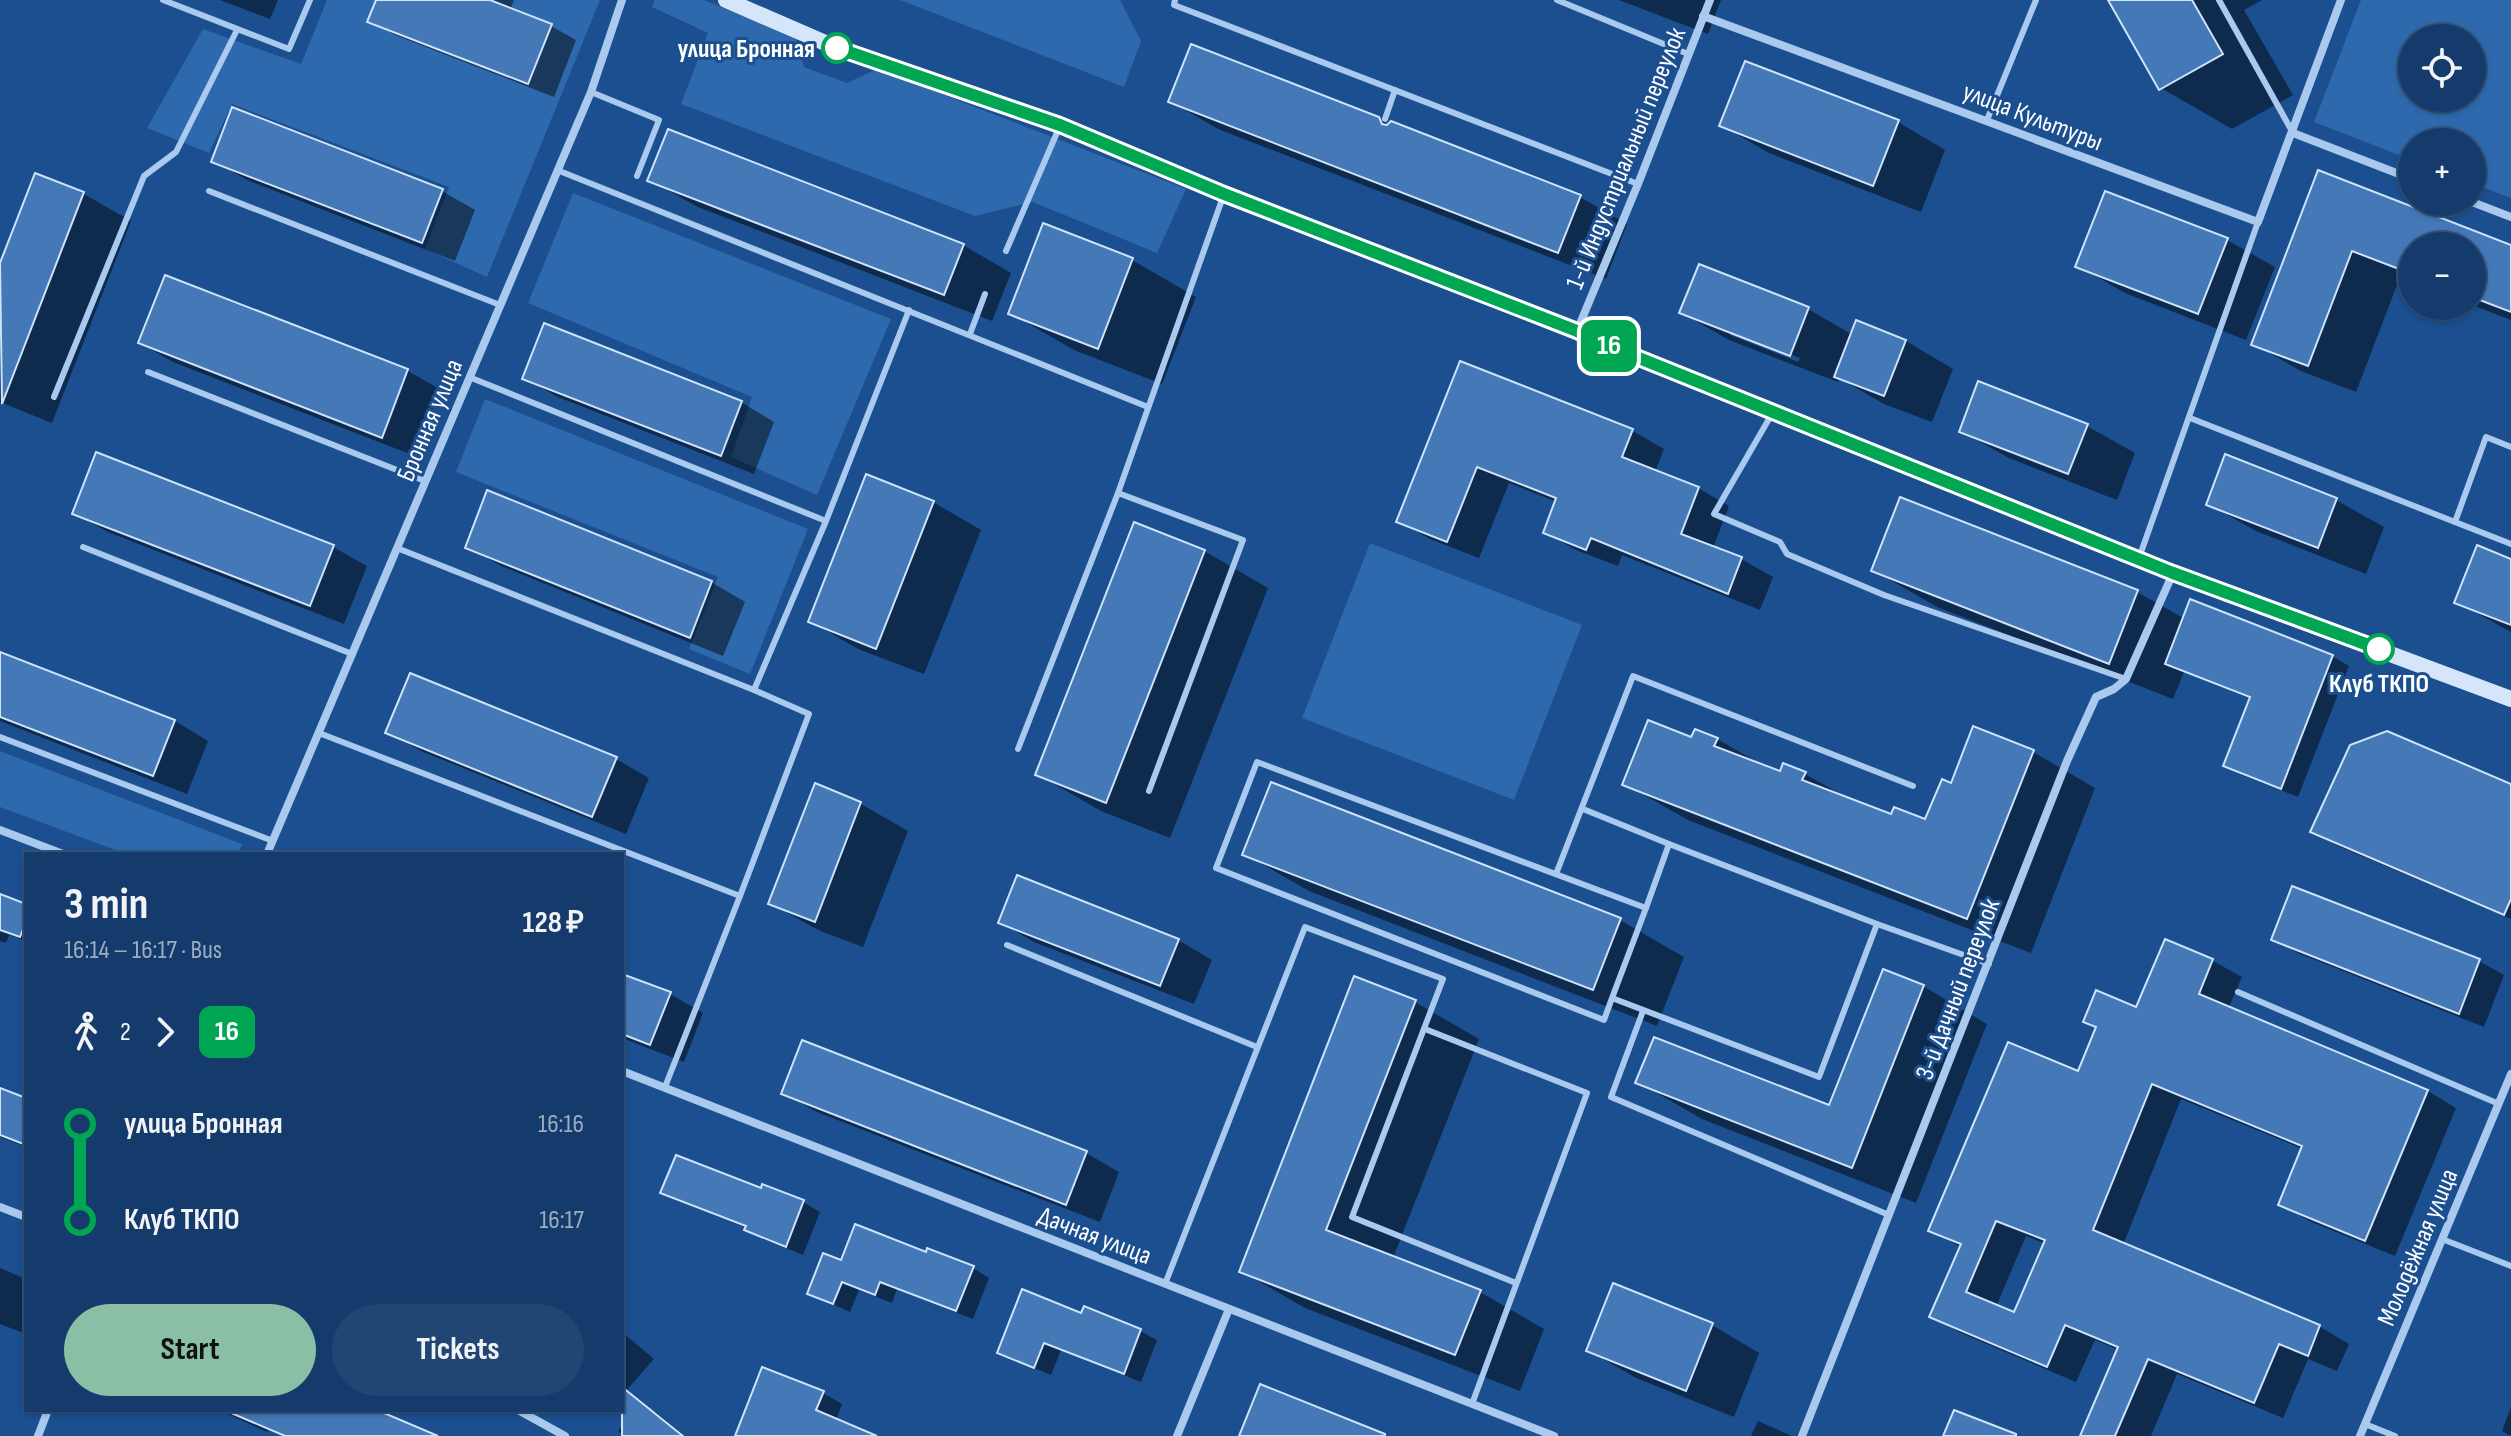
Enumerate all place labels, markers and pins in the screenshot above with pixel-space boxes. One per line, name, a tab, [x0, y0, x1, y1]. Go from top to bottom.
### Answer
marker: улица Бронная	[822, 33, 852, 63]
place label: улица Бронная	[677, 34, 815, 65]
marker: Клуб ТКПО	[2364, 634, 2394, 664]
place label: Клуб ТКПО	[2329, 669, 2429, 700]

